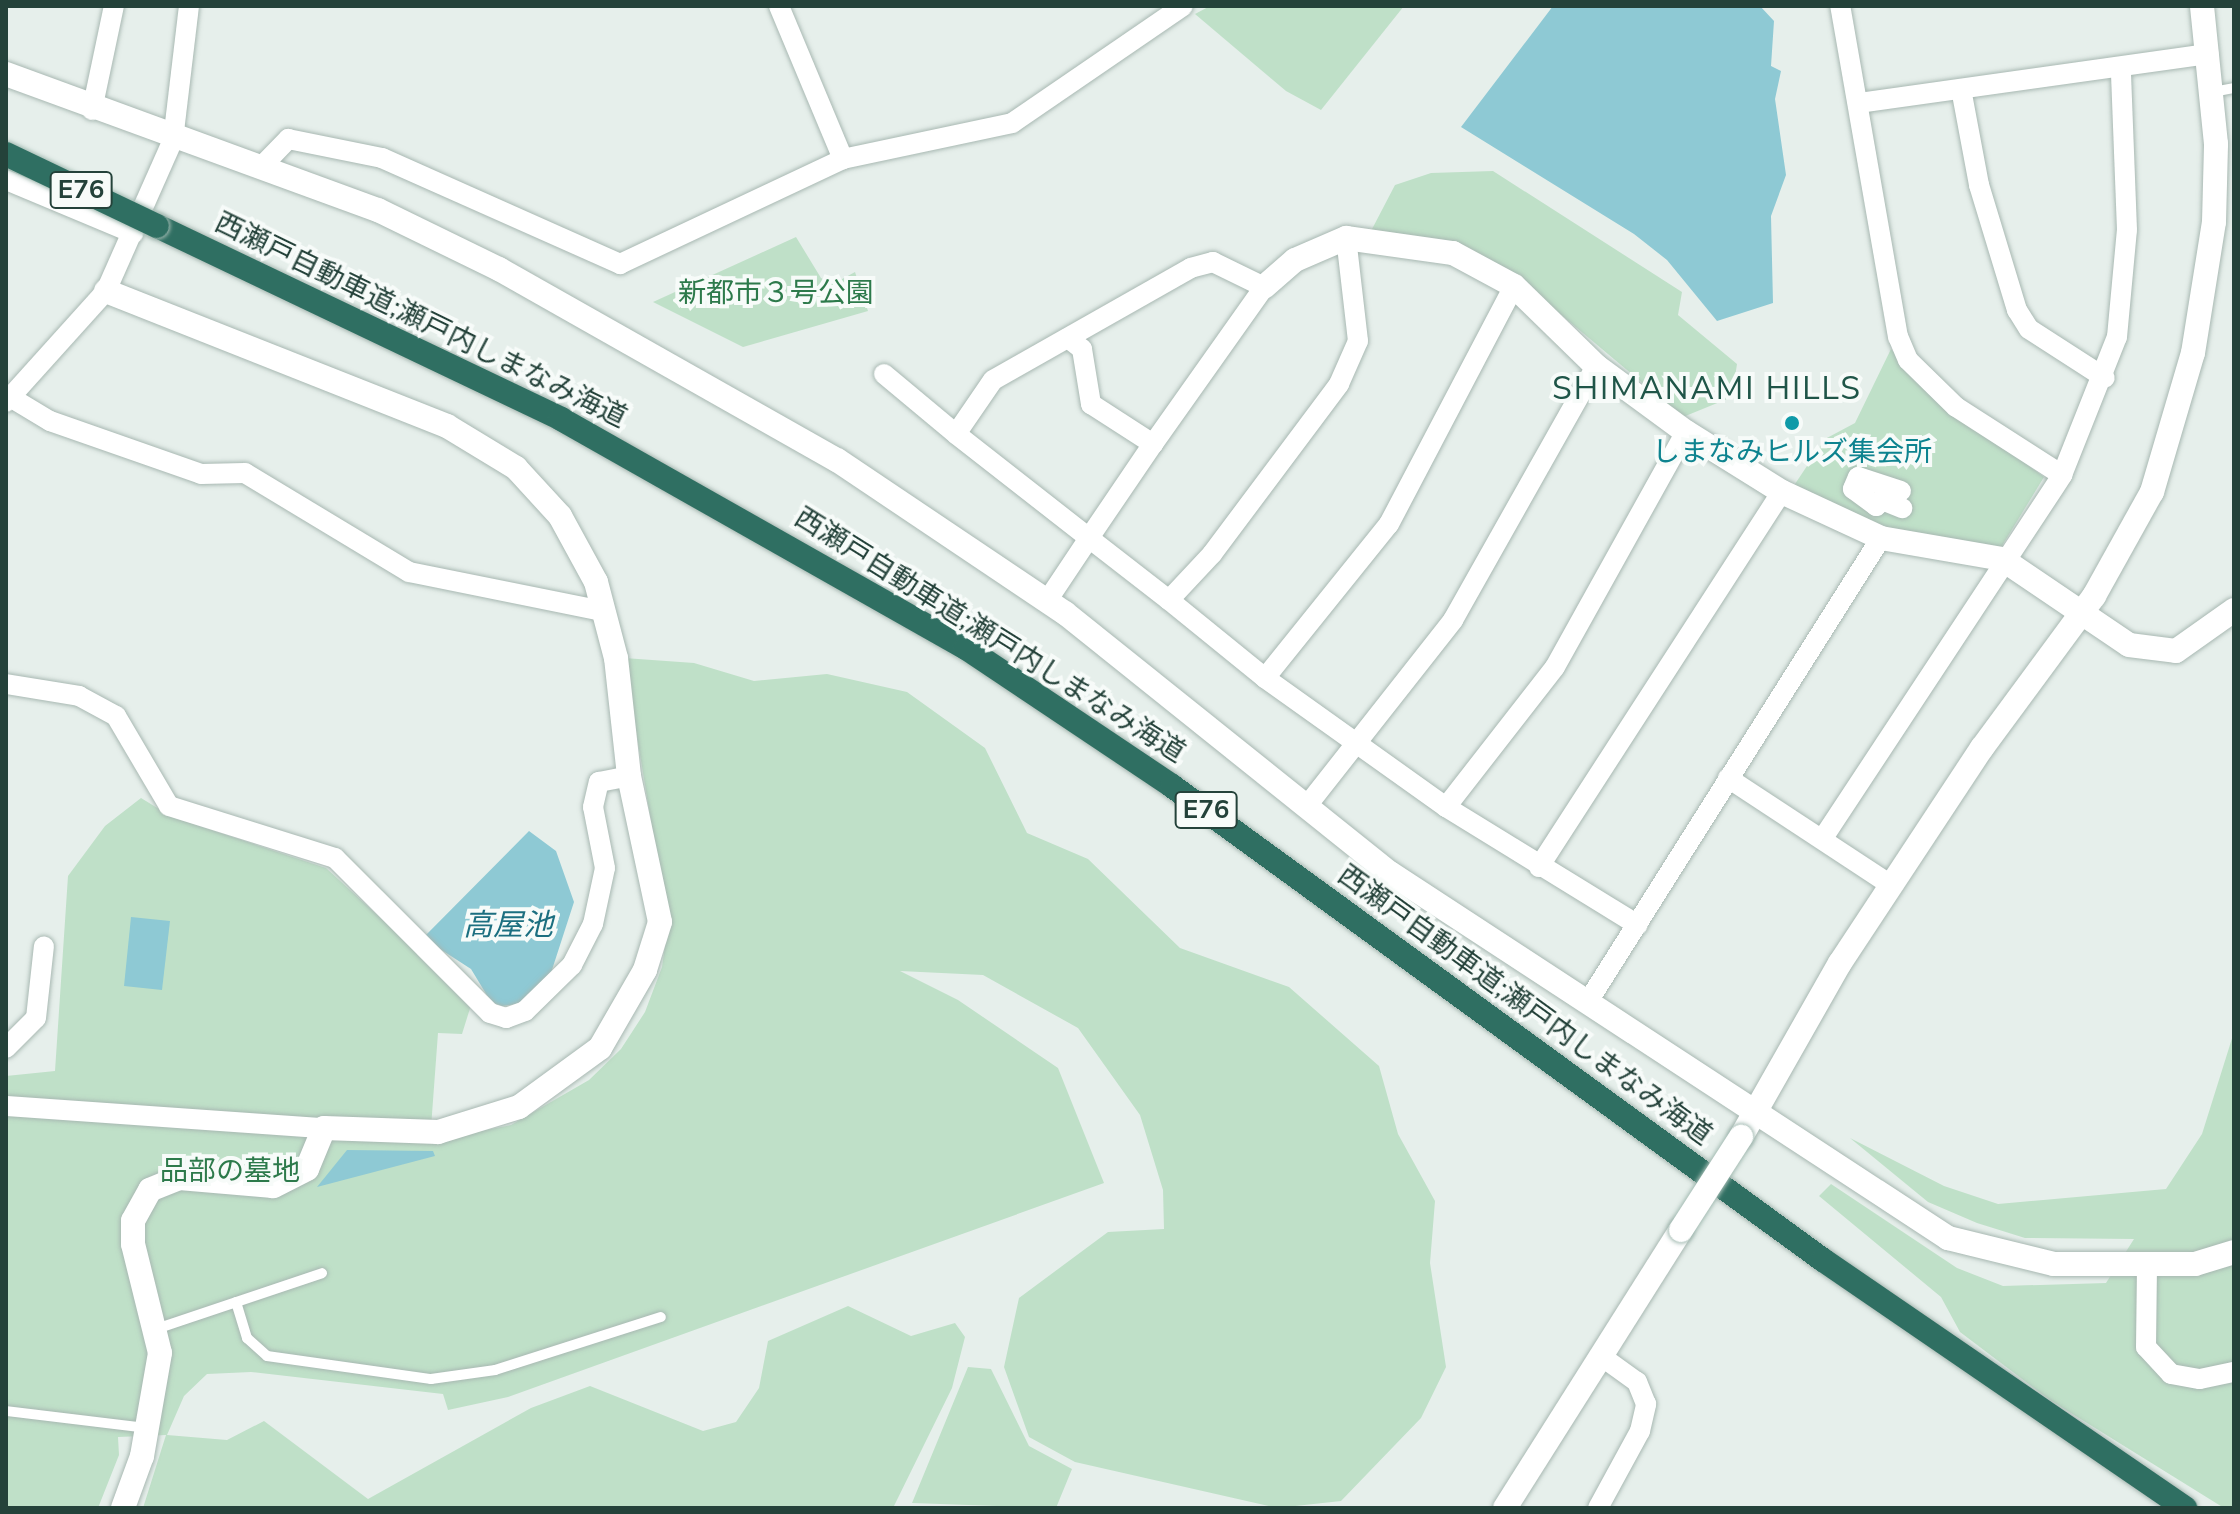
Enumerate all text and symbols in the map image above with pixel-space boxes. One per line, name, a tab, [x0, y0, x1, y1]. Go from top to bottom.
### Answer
road number: E76	[49, 168, 113, 212]
street label: 西瀬戸自動車道;瀬戸内しまなみ海道	[209, 205, 633, 435]
park label: 新都市３号公園	[678, 276, 874, 310]
district label: SHIMANAMI HILLS	[1552, 370, 1862, 408]
marker: しまなみヒルズ集会所	[1783, 414, 1801, 432]
place label: しまなみヒルズ集会所	[1652, 435, 1932, 469]
street label: 西瀬戸自動車道;瀬戸内しまなみ海道	[788, 500, 1192, 770]
road number: E76	[1174, 788, 1238, 832]
street label: 西瀬戸自動車道;瀬戸内しまなみ海道	[1331, 858, 1719, 1152]
water label: 高屋池	[463, 908, 553, 944]
park label: 品部の墓地	[160, 1154, 300, 1188]

